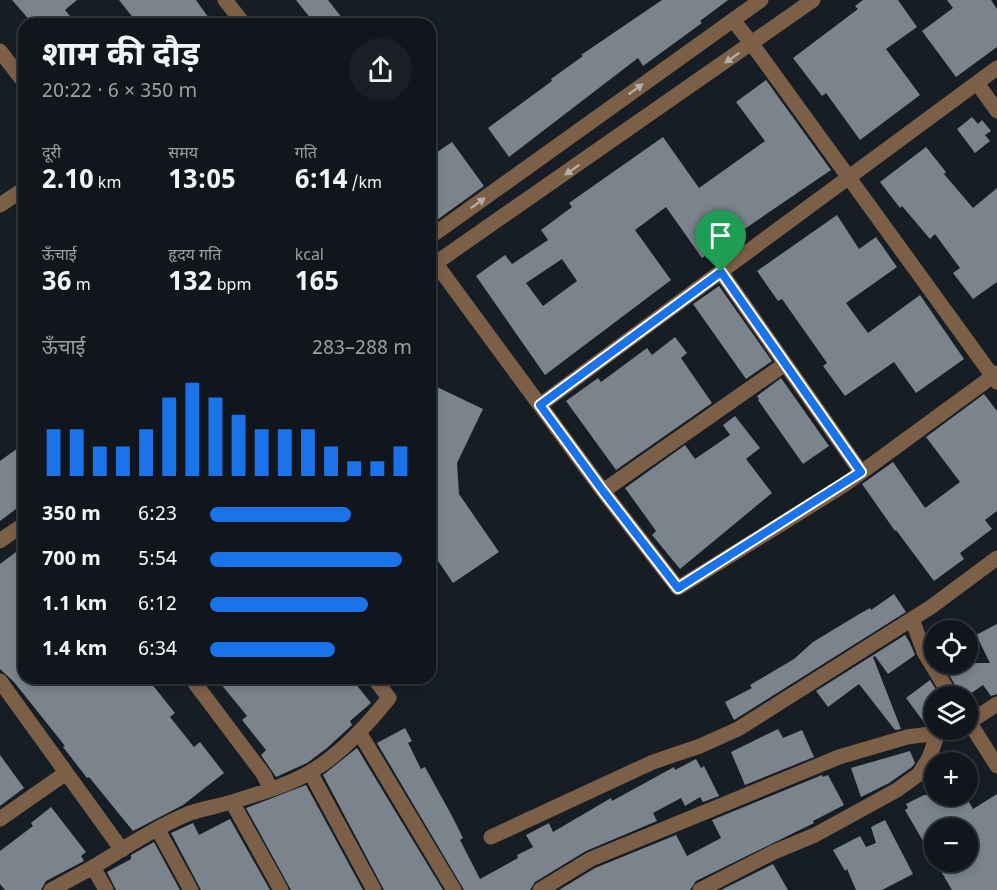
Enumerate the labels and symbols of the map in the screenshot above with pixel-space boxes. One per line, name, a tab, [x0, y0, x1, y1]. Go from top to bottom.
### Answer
one-way arrow	[724, 52, 740, 64]
one-way arrow	[629, 84, 644, 96]
one-way arrow	[564, 164, 580, 176]
one-way arrow	[470, 198, 486, 209]
pin	[695, 210, 746, 272]

